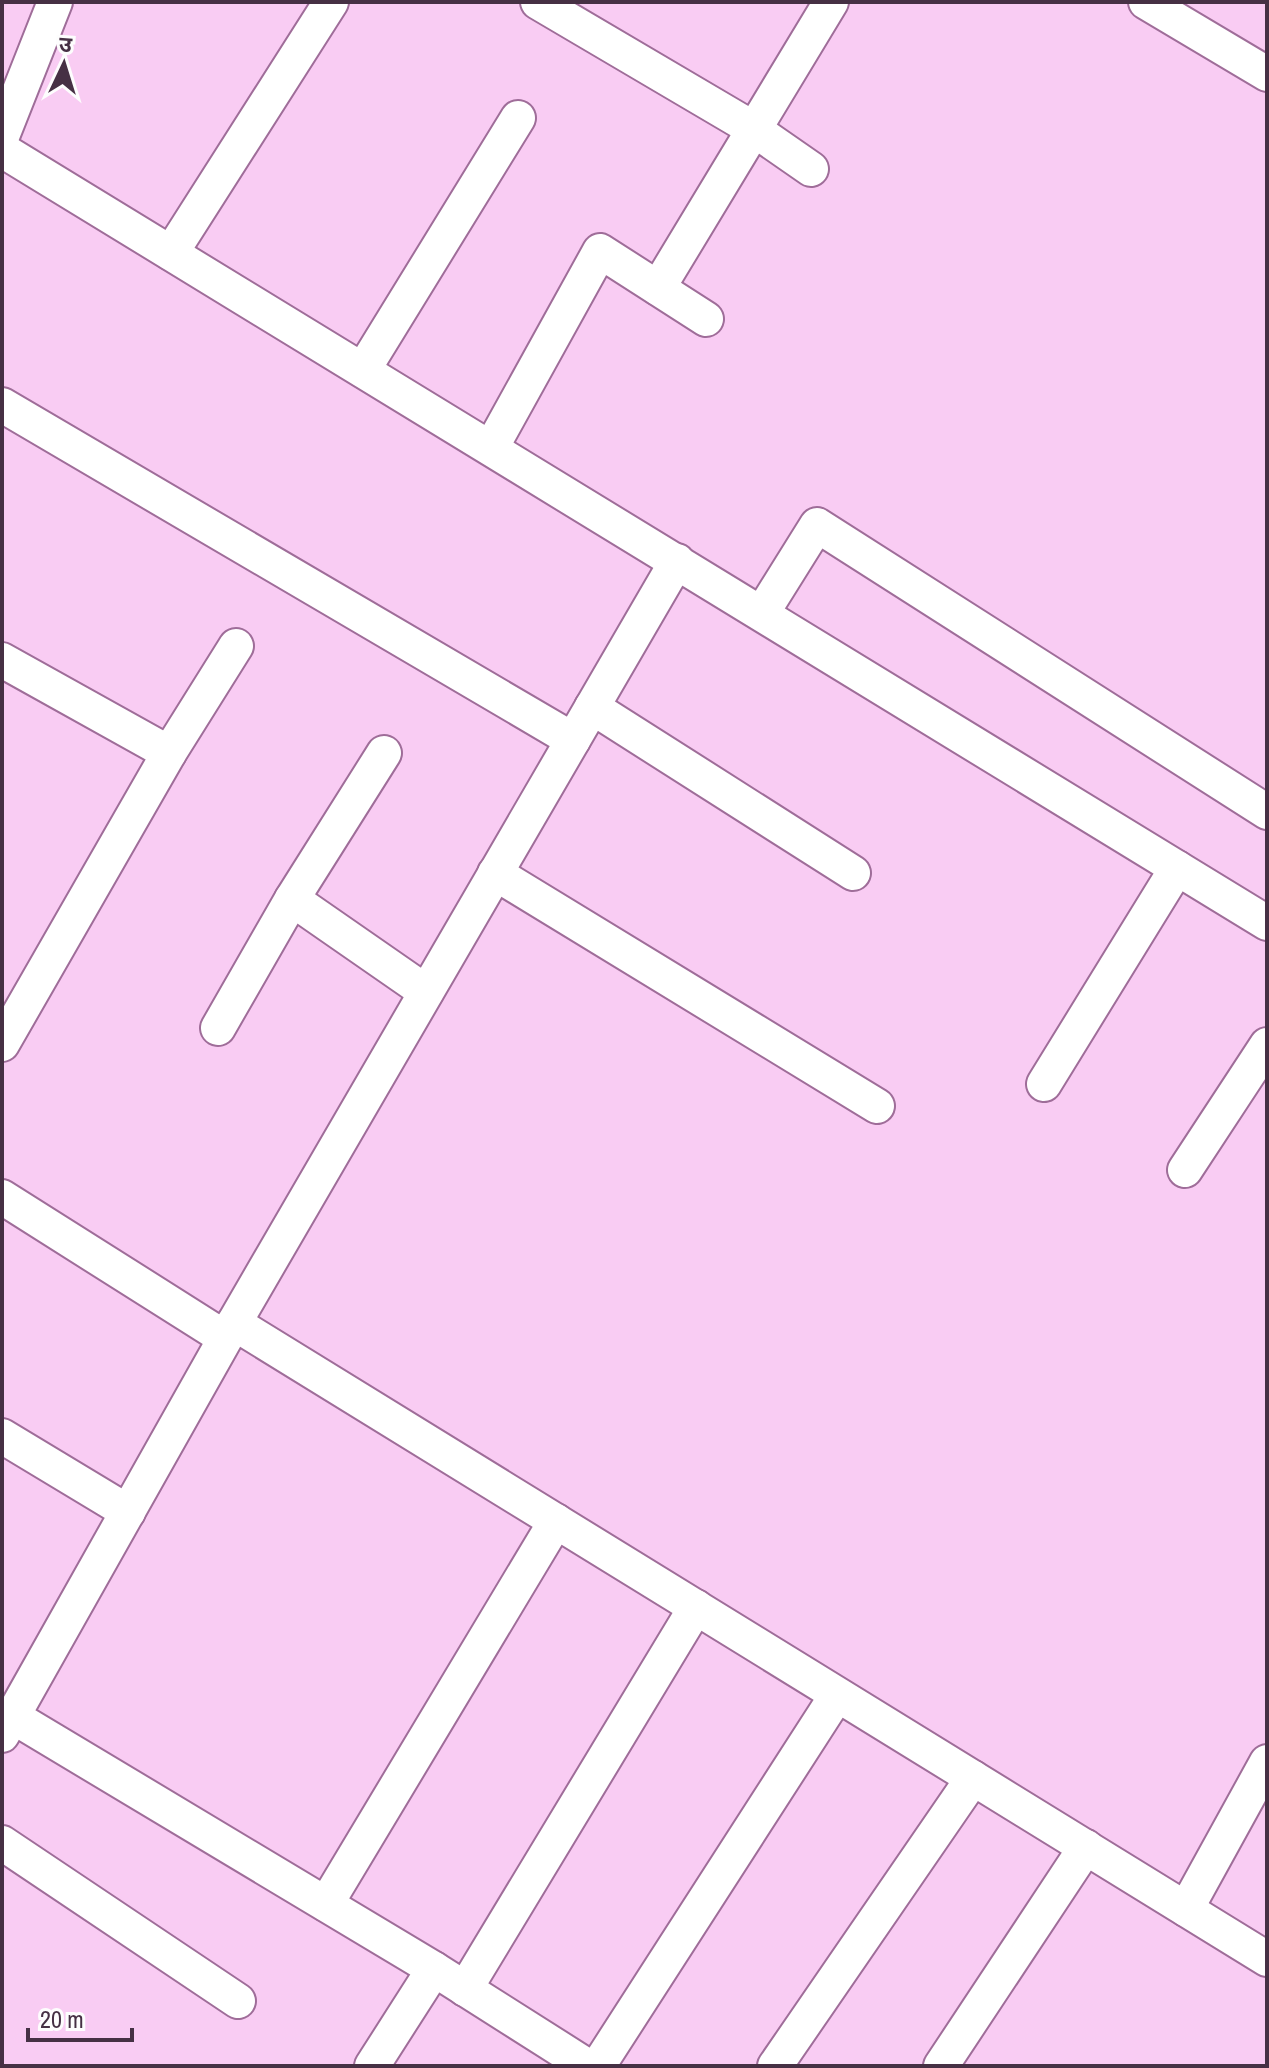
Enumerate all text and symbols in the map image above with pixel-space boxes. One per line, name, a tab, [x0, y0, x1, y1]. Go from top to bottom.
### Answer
north arrow	[24, 24, 104, 104]
text: उ	[58, 29, 74, 60]
scale bar	[28, 1992, 132, 2042]
text: 20 m	[40, 2003, 84, 2035]

